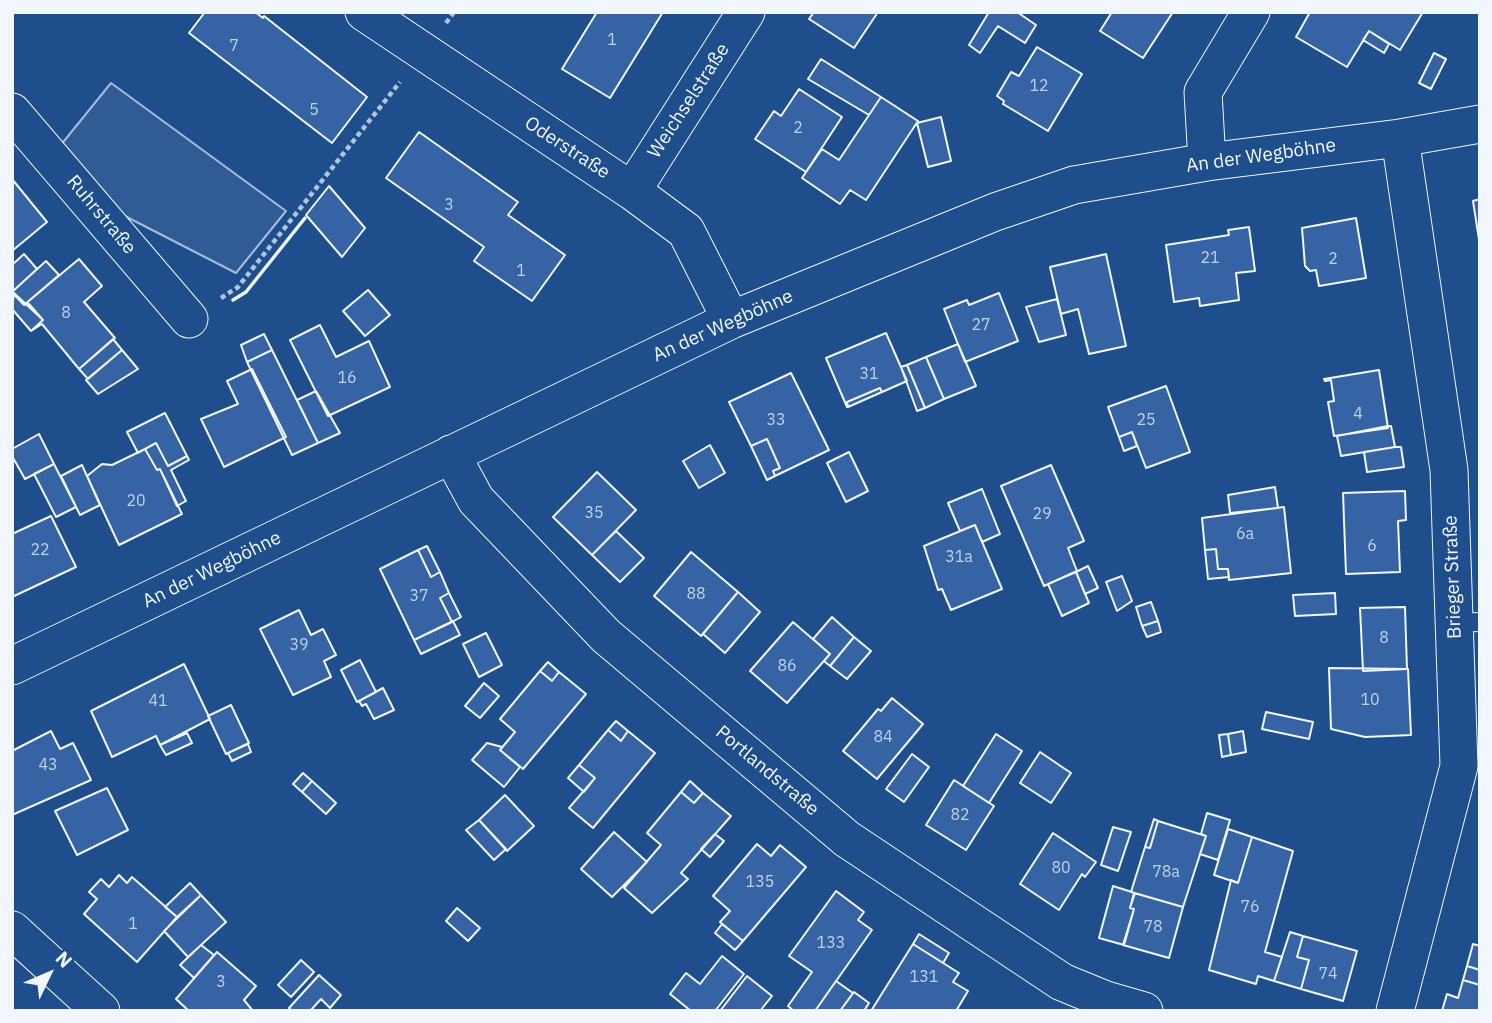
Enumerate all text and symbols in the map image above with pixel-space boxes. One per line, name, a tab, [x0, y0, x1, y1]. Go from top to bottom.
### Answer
house number: 1	[607, 30, 617, 50]
house number: 7	[229, 36, 239, 56]
street label: Weichselstraße	[643, 39, 735, 163]
house number: 12	[1029, 76, 1049, 96]
house number: 5	[309, 100, 319, 120]
street label: Oderstraße	[520, 112, 614, 184]
house number: 2	[793, 118, 803, 138]
street label: An der Wegböhne	[1185, 134, 1337, 178]
street label: Ruhrstraße	[61, 171, 141, 259]
house number: 3	[444, 195, 454, 215]
house number: 21	[1200, 248, 1220, 268]
house number: 2	[1328, 249, 1338, 269]
house number: 1	[516, 261, 526, 281]
street label: An der Wegböhne	[649, 285, 797, 367]
house number: 8	[61, 303, 71, 323]
house number: 27	[971, 315, 991, 335]
house number: 31	[859, 364, 879, 384]
house number: 16	[337, 368, 357, 388]
house number: 4	[1353, 404, 1363, 424]
house number: 33	[766, 410, 786, 430]
house number: 25	[1136, 410, 1156, 430]
house number: 20	[126, 491, 146, 511]
house number: 35	[584, 503, 604, 523]
house number: 29	[1032, 504, 1052, 524]
street label: Brieger Straße	[1439, 515, 1467, 639]
house number: 6a	[1236, 524, 1254, 544]
street label: An der Wegböhne	[139, 527, 285, 613]
house number: 6	[1367, 536, 1377, 556]
house number: 22	[30, 540, 50, 560]
house number: 31a	[945, 547, 973, 567]
house number: 88	[686, 584, 706, 604]
house number: 37	[409, 586, 429, 606]
house number: 8	[1379, 628, 1389, 648]
house number: 39	[289, 635, 309, 655]
house number: 86	[777, 656, 797, 676]
house number: 10	[1360, 690, 1380, 710]
house number: 41	[148, 691, 168, 711]
street label: Portlandstraße	[711, 721, 823, 821]
house number: 84	[873, 727, 893, 747]
house number: 43	[38, 755, 58, 775]
house number: 82	[950, 805, 970, 825]
house number: 80	[1051, 858, 1071, 878]
house number: 78a	[1152, 862, 1180, 882]
house number: 135	[746, 872, 774, 892]
house number: 76	[1240, 897, 1260, 917]
house number: 1	[128, 914, 138, 934]
house number: 78	[1143, 917, 1163, 937]
house number: 133	[817, 933, 845, 953]
north arrow	[14, 939, 84, 1009]
text: N	[51, 946, 78, 973]
house number: 74	[1318, 964, 1338, 984]
house number: 131	[910, 967, 938, 987]
house number: 3	[216, 972, 226, 992]

